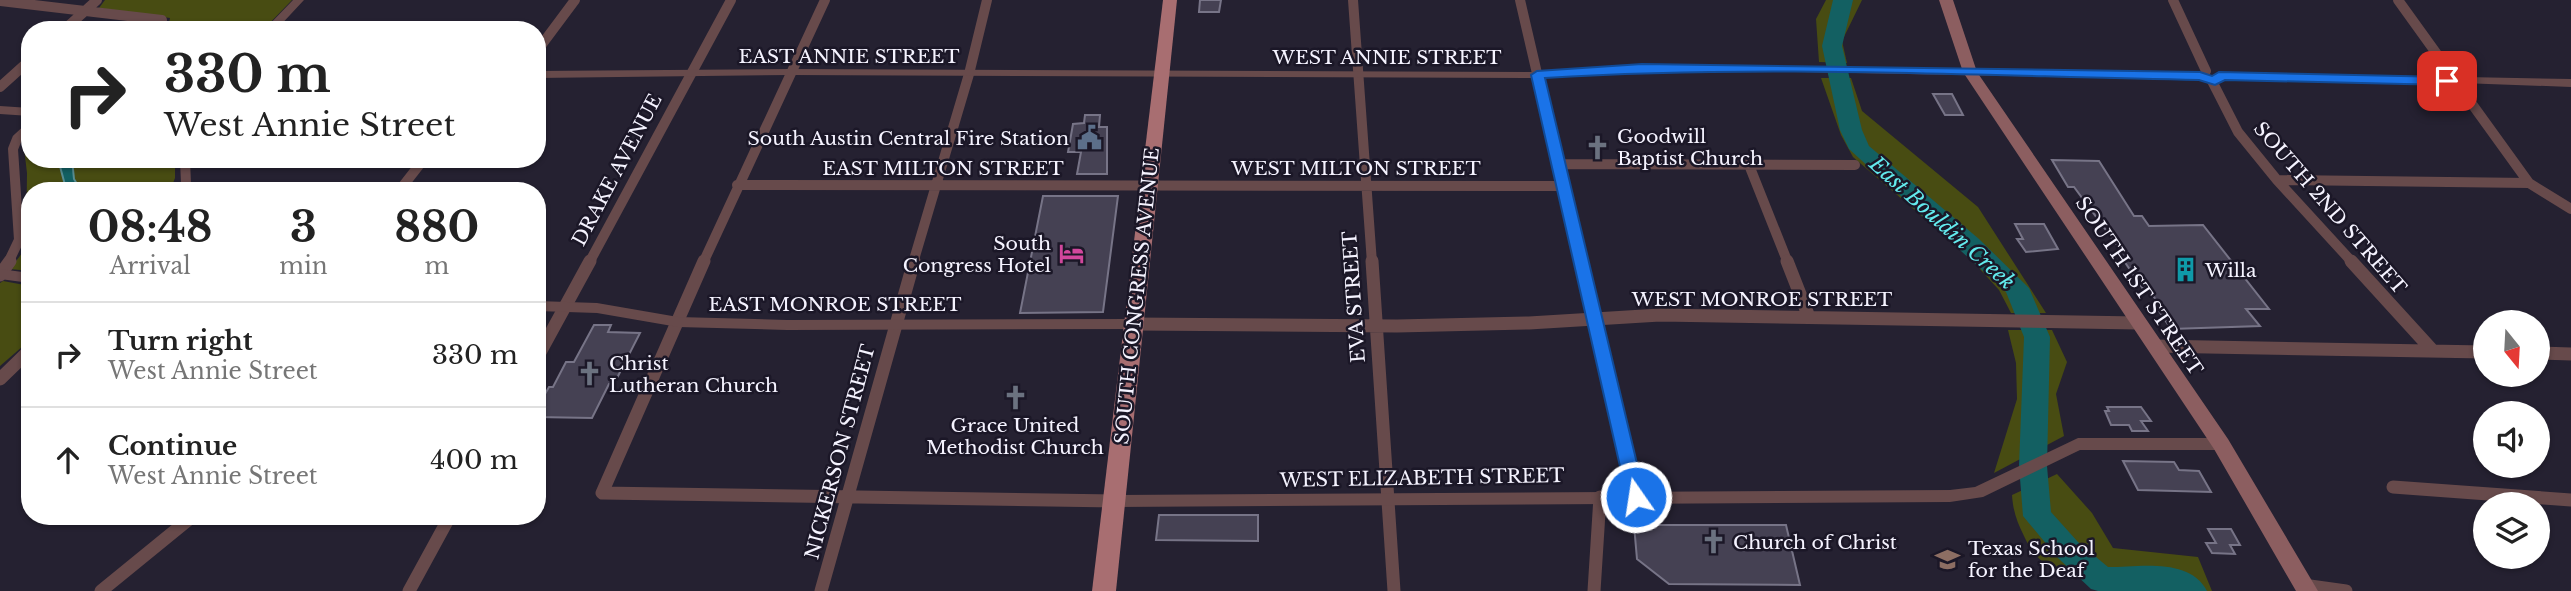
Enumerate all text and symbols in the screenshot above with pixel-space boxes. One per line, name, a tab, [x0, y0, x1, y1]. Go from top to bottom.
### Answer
text: 330 m	[164, 44, 331, 105]
street label: EAST ANNIE STREET	[738, 45, 960, 68]
street label: WEST ANNIE STREET	[1272, 46, 1501, 69]
icon: right	[49, 49, 140, 140]
pin	[2417, 51, 2477, 111]
icon: arrive	[2428, 62, 2466, 100]
street label: DRAKE AVENUE	[567, 90, 667, 250]
text: West Annie Street	[164, 105, 456, 145]
street label: SOUTH 2ND STREET	[2249, 117, 2411, 299]
public building icon: South Austin Central Fire Station	[1075, 124, 1103, 152]
place label: Goodwill Baptist Church	[1617, 125, 1763, 170]
place label: South Austin Central Fire Station	[748, 127, 1069, 150]
church icon: Goodwill Baptist Church	[1583, 133, 1611, 161]
street label: SOUTH CONGRESS AVENUE	[1110, 146, 1164, 446]
water label: East Bouldin Creek	[1863, 150, 2020, 295]
street label: EAST MILTON STREET	[822, 157, 1064, 180]
street label: WEST MILTON STREET	[1230, 157, 1481, 180]
street label: SOUTH 1ST STREET	[2071, 192, 2207, 380]
text: 08:48	[88, 201, 213, 253]
text: 3	[290, 201, 317, 253]
text: 880	[394, 201, 479, 253]
street label: EVA STREET	[1338, 230, 1370, 364]
place label: South Congress Hotel	[903, 232, 1051, 277]
hotel icon: South Congress Hotel	[1057, 240, 1085, 268]
text: Arrival	[109, 252, 191, 280]
text: min	[279, 252, 328, 280]
text: m	[424, 252, 449, 280]
building icon: Willa	[2171, 256, 2199, 284]
place label: Willa	[2204, 259, 2257, 282]
street label: WEST MONROE STREET	[1631, 288, 1892, 311]
street label: EAST MONROE STREET	[709, 293, 961, 316]
north arrow	[2473, 310, 2550, 387]
map controls	[2473, 310, 2550, 569]
text: Turn right	[108, 325, 253, 357]
icon: right	[49, 336, 87, 374]
text: 330 m	[432, 339, 518, 371]
street label: NICKERSON STREET	[800, 342, 880, 562]
place label: Christ Lutheran Church	[609, 352, 778, 397]
text: West Annie Street	[108, 357, 318, 385]
church icon: Christ Lutheran Church	[575, 360, 603, 388]
church icon: Grace United Methodist Church	[1001, 383, 1029, 411]
button: sound	[2473, 401, 2550, 478]
place label: Grace United Methodist Church	[926, 414, 1104, 459]
text: Continue	[108, 430, 237, 462]
icon: ahead	[49, 441, 87, 479]
text: 400 m	[430, 444, 518, 476]
position arrow	[1599, 460, 1673, 534]
text: West Annie Street	[108, 462, 318, 490]
street label: WEST ELIZABETH STREET	[1278, 464, 1565, 492]
button: layers	[2473, 492, 2550, 569]
church icon: Church of Christ	[1699, 528, 1727, 556]
place label: Church of Christ	[1733, 531, 1898, 554]
place label: Texas School for the Deaf	[1968, 537, 2095, 582]
school or university icon: Texas School for the Deaf	[1934, 545, 1962, 573]

